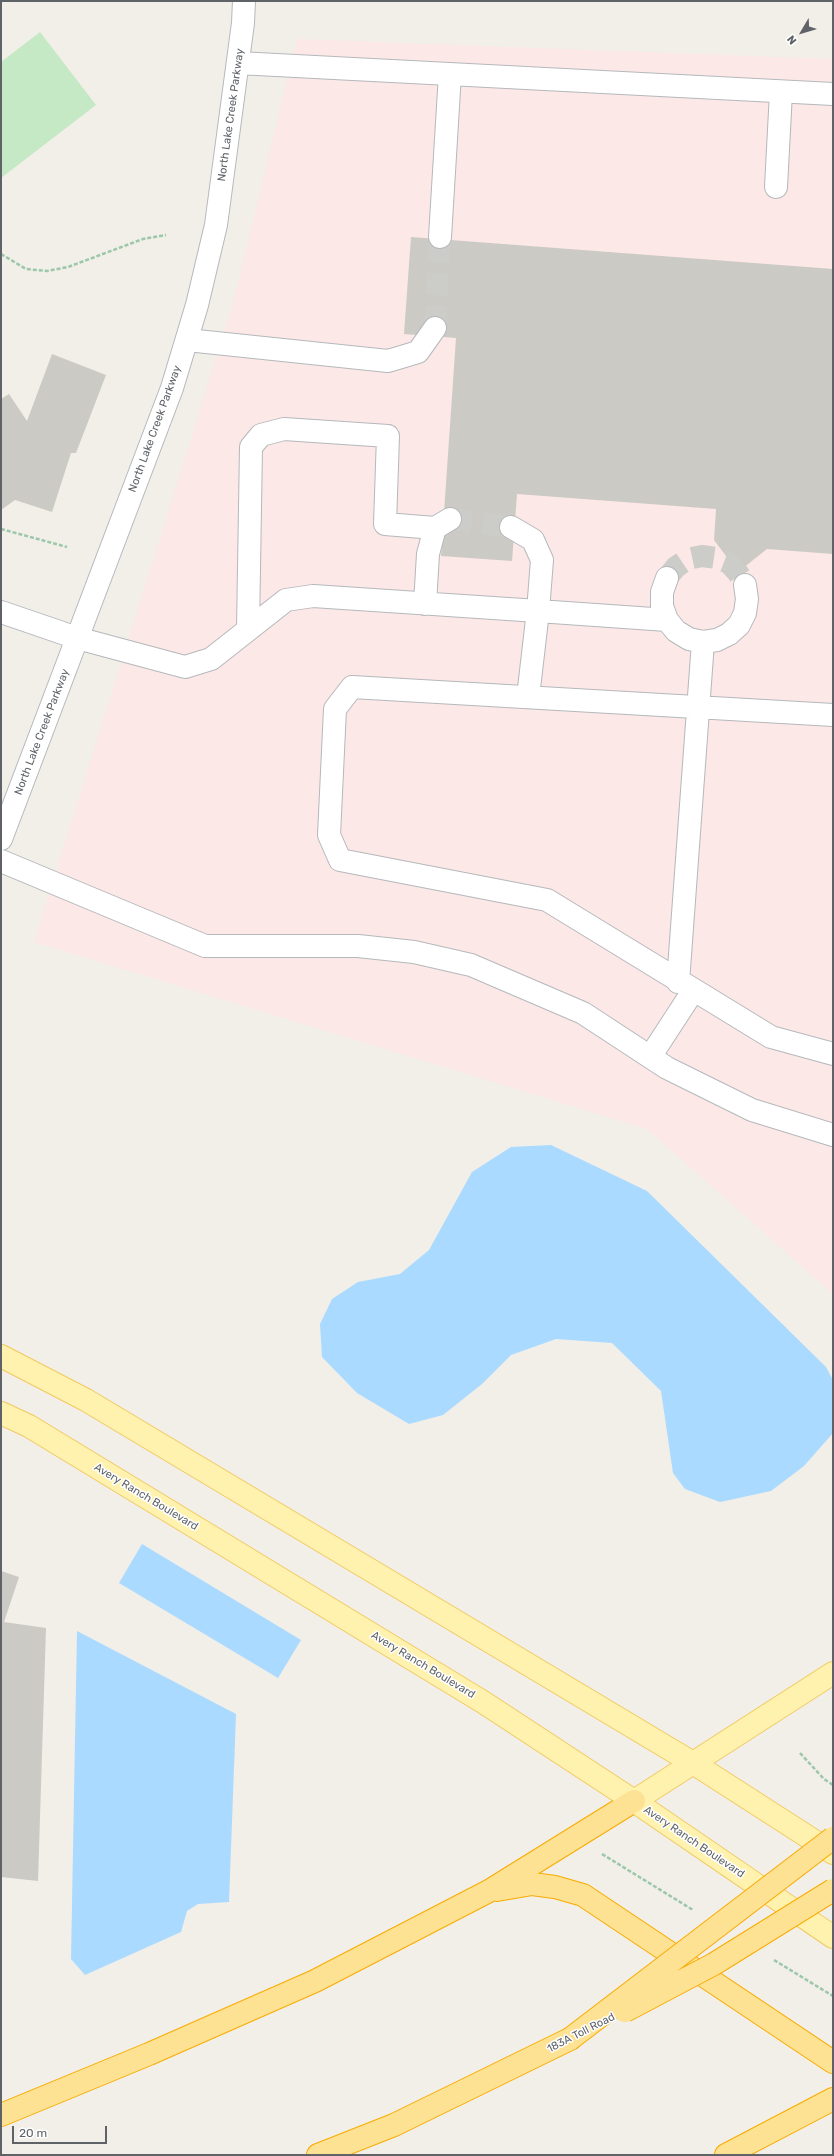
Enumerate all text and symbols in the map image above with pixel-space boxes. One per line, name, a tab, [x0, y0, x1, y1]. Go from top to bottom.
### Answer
north arrow	[782, 12, 822, 52]
text: N	[785, 33, 800, 47]
street label: North Lake Creek Parkway	[215, 48, 247, 182]
street label: North Lake Creek Parkway	[126, 364, 184, 494]
street label: North Lake Creek Parkway	[12, 667, 72, 797]
street label: Avery Ranch Boulevard	[92, 1461, 200, 1533]
street label: Avery Ranch Boulevard	[369, 1629, 477, 1701]
street label: Avery Ranch Boulevard	[641, 1803, 747, 1881]
street label: 183A Toll Road	[545, 2010, 617, 2056]
scale bar	[14, 2118, 109, 2144]
text: 20 m	[19, 2126, 47, 2140]

